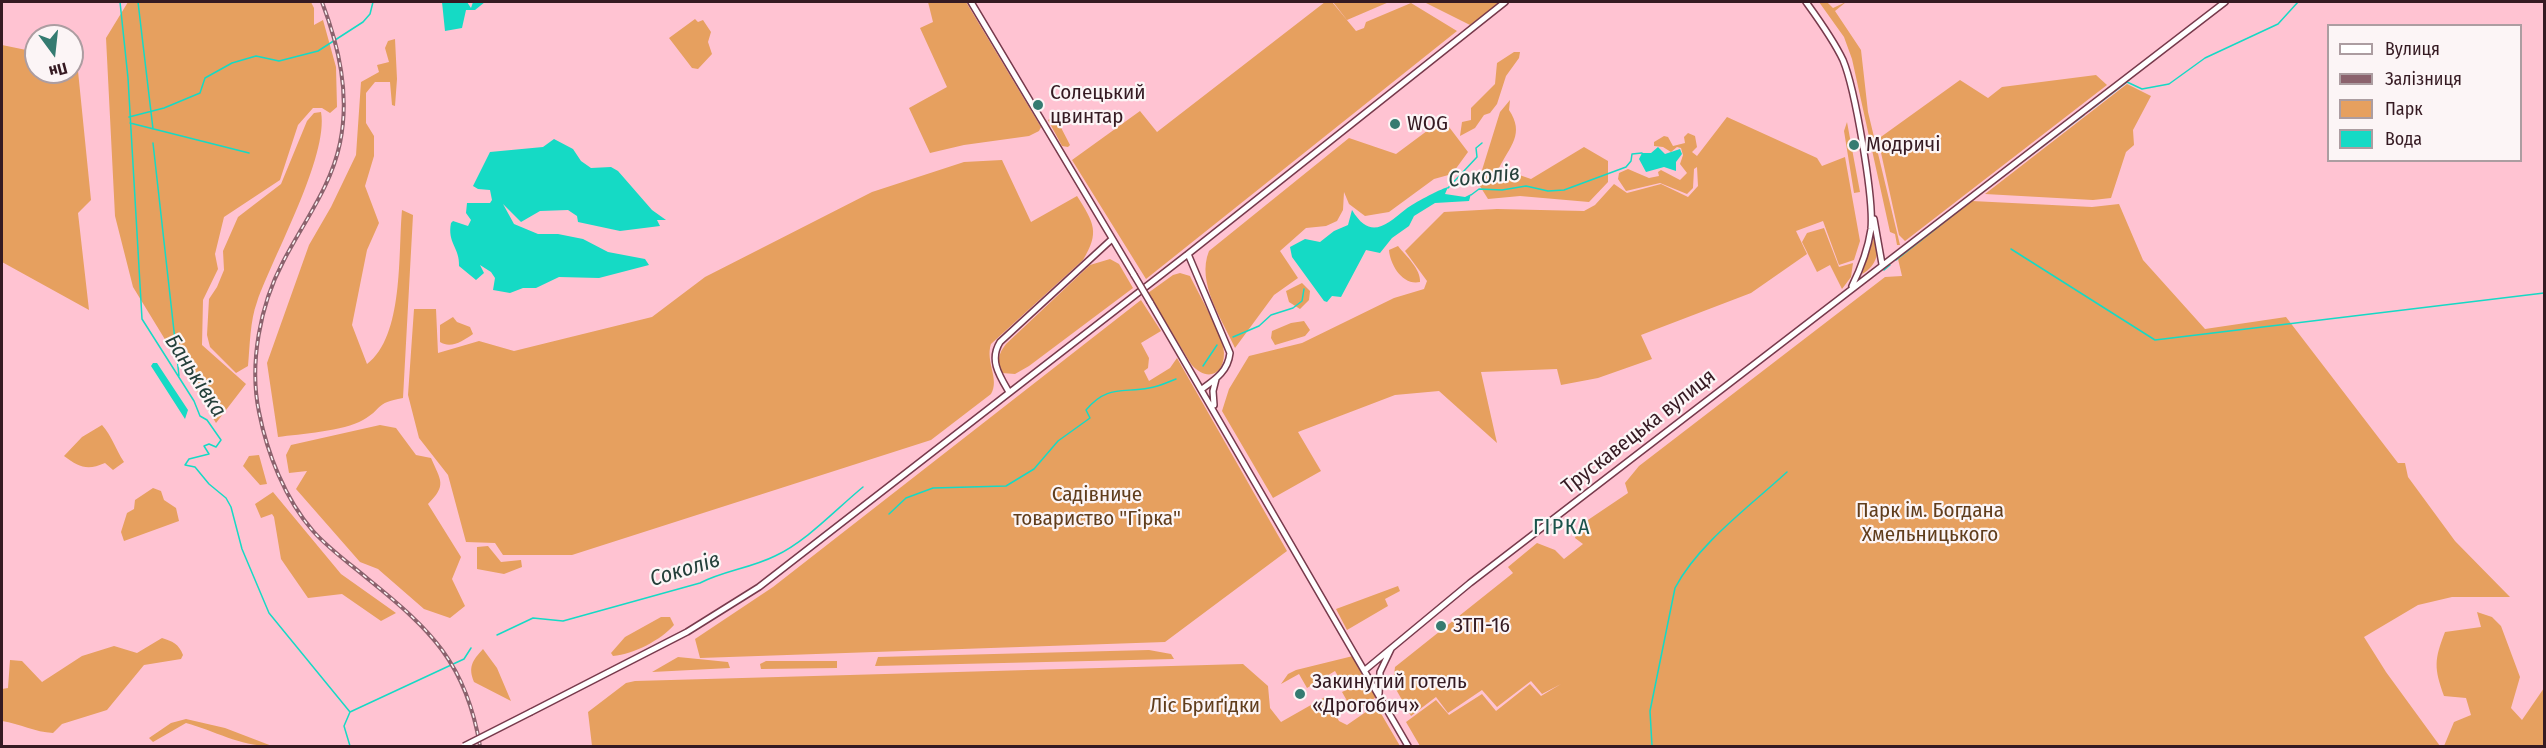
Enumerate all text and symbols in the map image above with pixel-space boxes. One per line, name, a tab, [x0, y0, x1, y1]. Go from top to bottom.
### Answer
north arrow	[24, 24, 84, 84]
legend	[2327, 24, 2522, 162]
text: Вулиця	[2385, 38, 2440, 60]
text: Пн	[47, 58, 69, 81]
text: Залізниця	[2385, 68, 2462, 90]
place label: Солецький цвинтар	[1050, 80, 1145, 130]
marker: Солецький цвинтар	[1031, 98, 1045, 112]
text: Парк	[2385, 98, 2423, 120]
place label: WOG	[1407, 111, 1448, 137]
marker: WOG	[1388, 117, 1402, 131]
text: Вода	[2385, 128, 2422, 150]
place label: Модричі	[1866, 132, 1940, 158]
marker: Модричі	[1847, 138, 1861, 152]
water label: Соколів	[1447, 160, 1521, 194]
water label: Баньківка	[159, 330, 231, 422]
street label: Трускавецька вулиця	[1557, 364, 1721, 500]
park label: Садівниче товариство "Гірка"	[1013, 482, 1181, 532]
park label: Парк ім. Богдана Хмельницького	[1856, 498, 2004, 548]
district label: ГІРКА	[1533, 515, 1591, 541]
water label: Соколів	[647, 547, 723, 593]
place label: ЗТП-16	[1453, 613, 1510, 639]
marker: ЗТП-16	[1434, 619, 1448, 633]
place label: Закинутий готель «Дрогобич»	[1312, 669, 1467, 719]
marker: Закинутий готель «Дрогобич»	[1293, 687, 1307, 701]
park label: Ліс Бриґідки	[1150, 693, 1260, 719]

